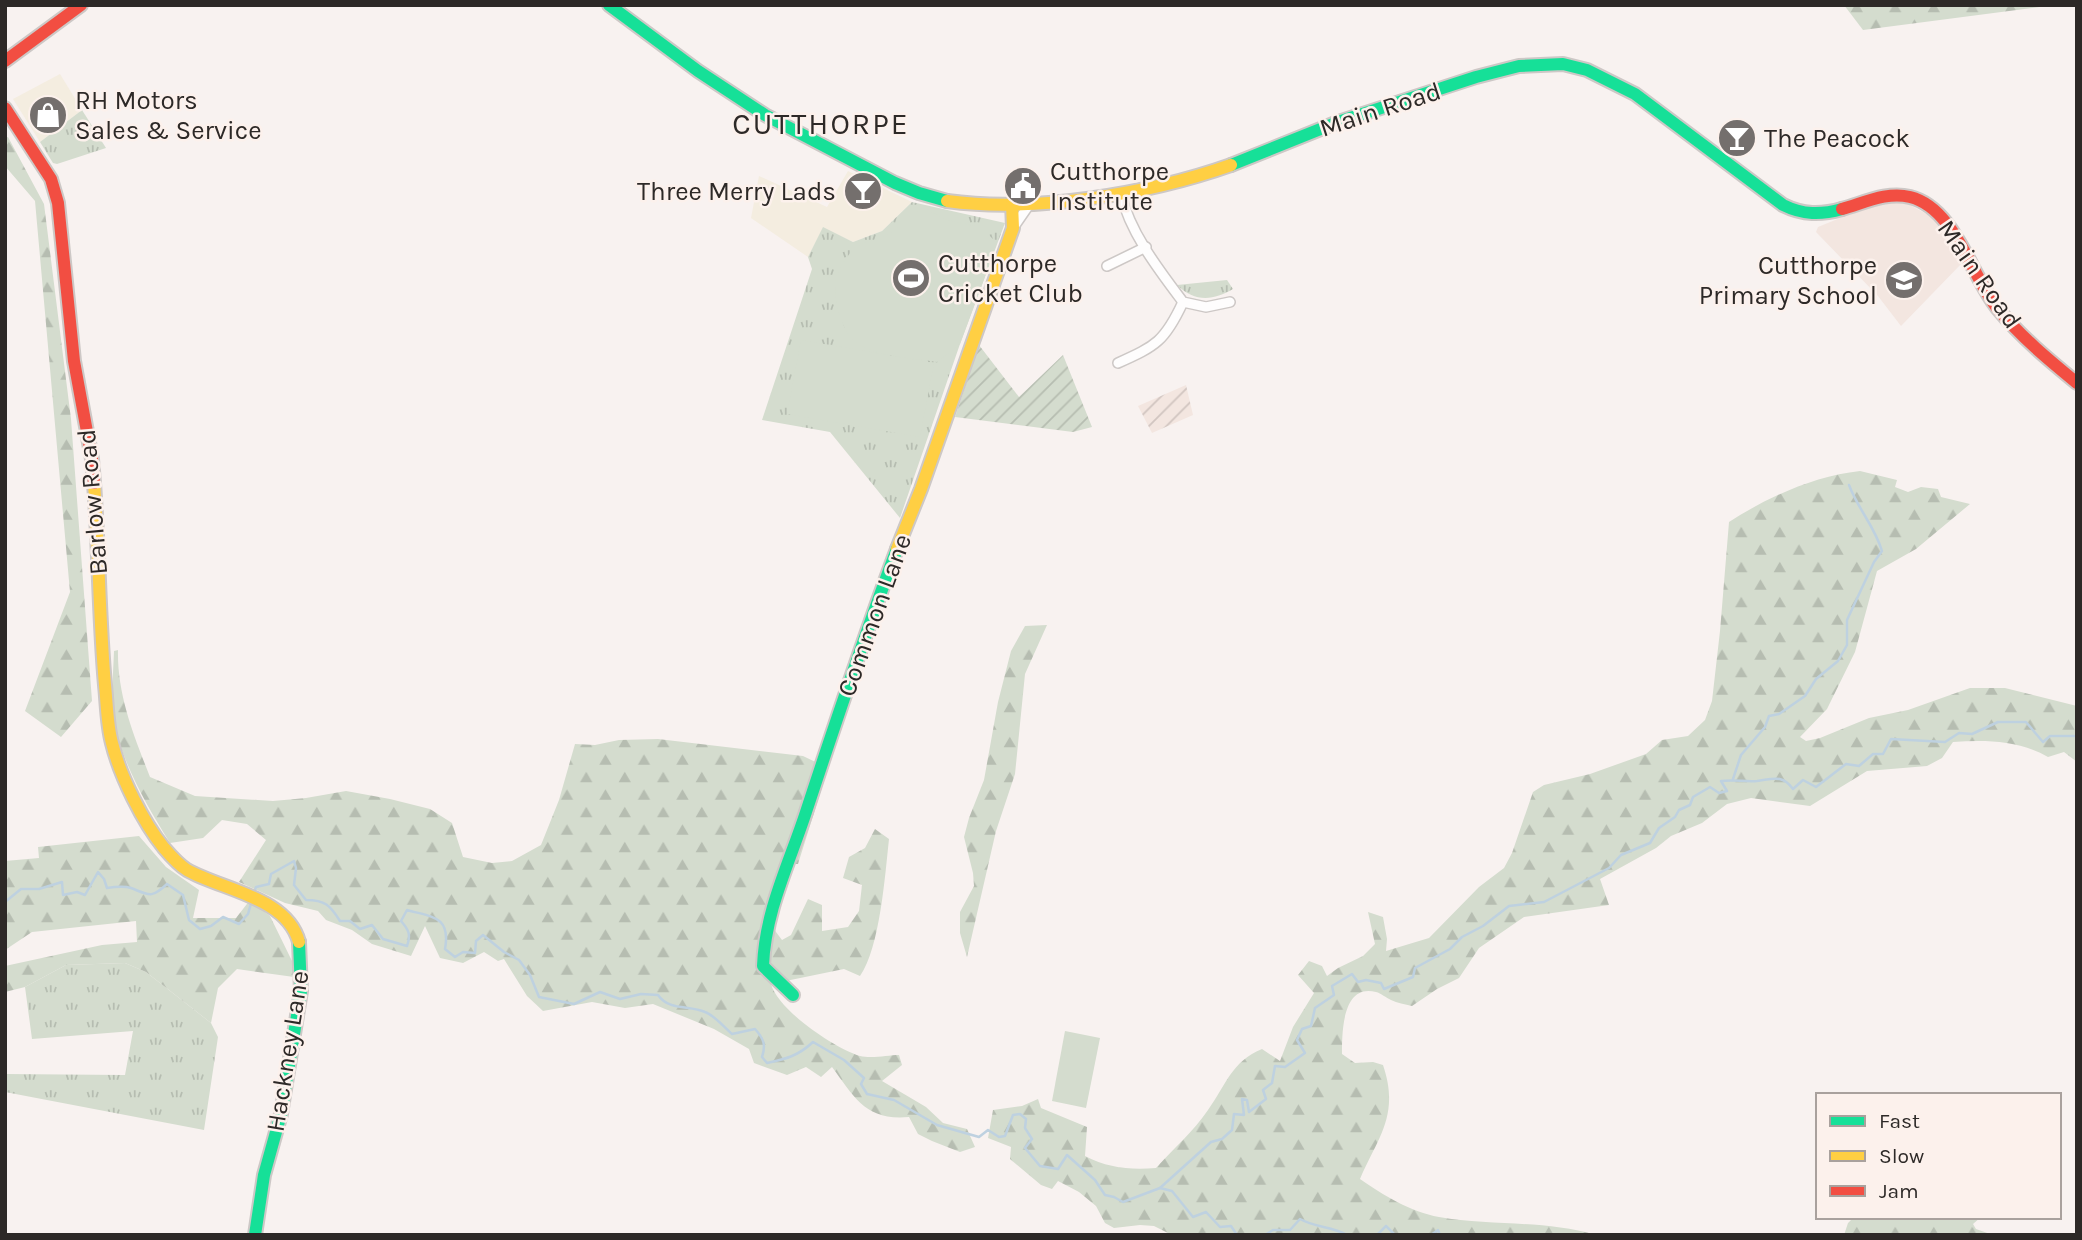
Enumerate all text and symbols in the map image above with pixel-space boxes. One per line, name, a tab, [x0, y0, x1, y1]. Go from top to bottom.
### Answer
street label: Main Road	[1316, 75, 1445, 144]
place label: RH Motors Sales & Service	[75, 85, 262, 146]
shop icon: RH Motors Sales & Service	[27, 94, 69, 136]
district label: CUTTHORPE	[732, 106, 910, 142]
bar icon: The Peacock	[1716, 117, 1758, 159]
place label: The Peacock	[1764, 123, 1910, 154]
place label: Cutthorpe Institute	[1050, 156, 1169, 217]
public building icon: Cutthorpe Institute	[1002, 165, 1044, 207]
bar icon: Three Merry Lads	[842, 170, 884, 212]
place label: Three Merry Lads	[637, 176, 836, 207]
street label: Main Road	[1931, 214, 2028, 335]
place label: Cutthorpe Cricket Club	[938, 248, 1083, 309]
place label: Cutthorpe Primary School	[1699, 250, 1877, 311]
sports icon: Cutthorpe Cricket Club	[890, 257, 932, 299]
school or university icon: Cutthorpe Primary School	[1883, 259, 1925, 301]
street label: Barlow Road	[71, 428, 114, 576]
street label: Common Lane	[831, 530, 918, 701]
street label: Hackney Lane	[259, 968, 316, 1134]
legend	[1816, 1093, 2061, 1219]
text: Fast	[1879, 1109, 1920, 1133]
text: Slow	[1879, 1144, 1924, 1168]
text: Jam	[1879, 1179, 1919, 1203]

